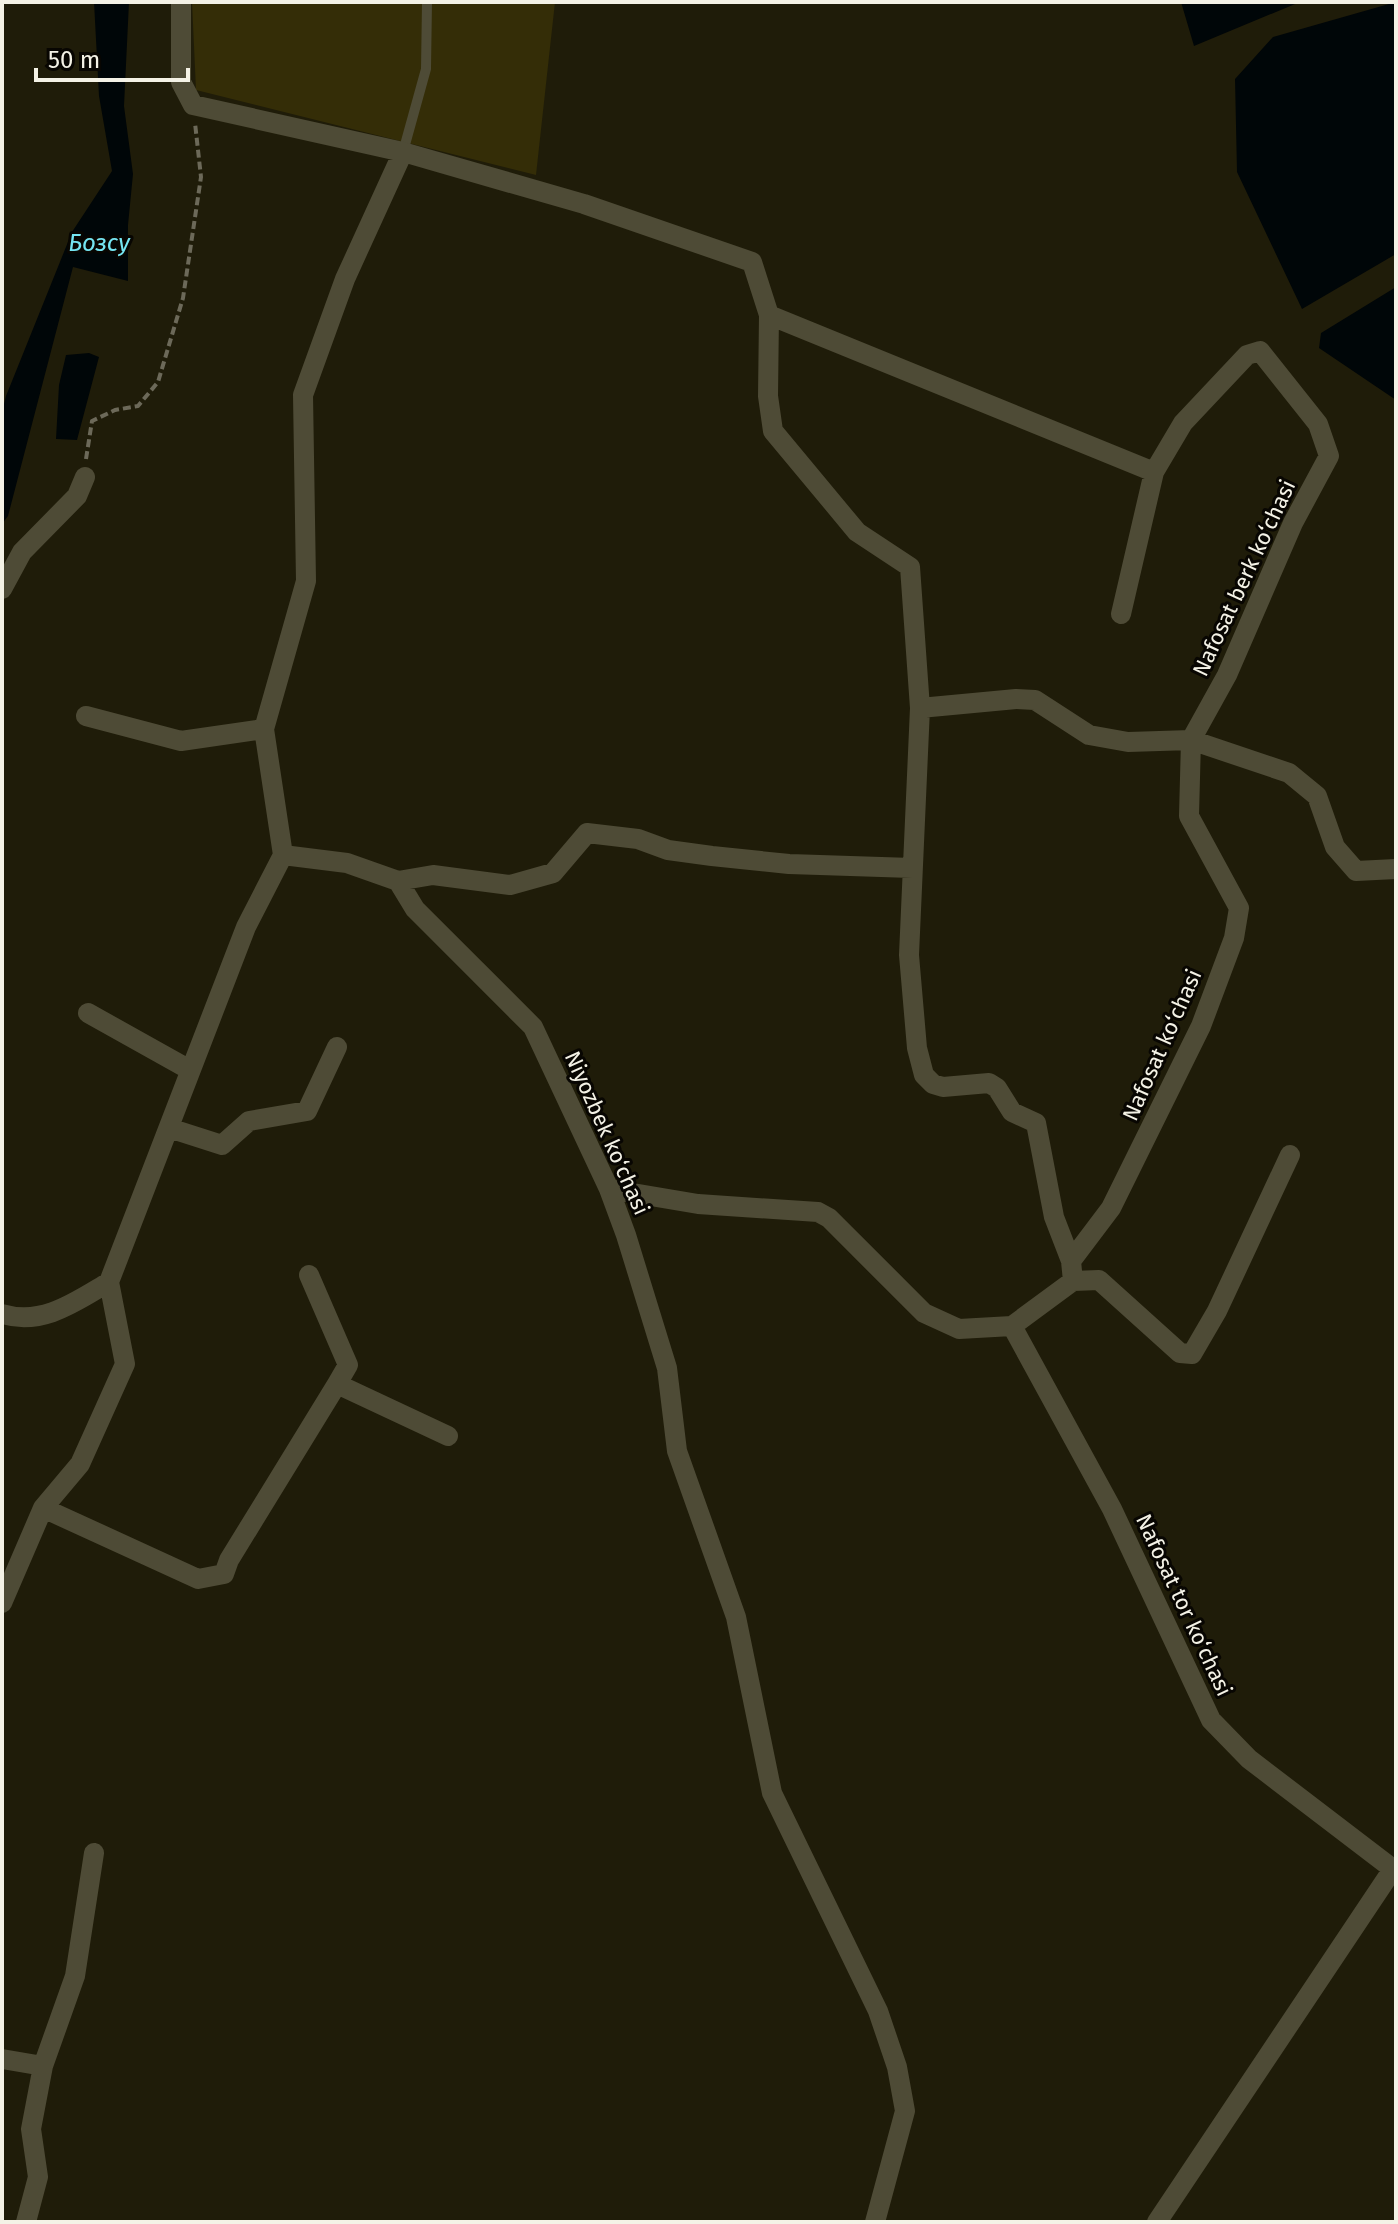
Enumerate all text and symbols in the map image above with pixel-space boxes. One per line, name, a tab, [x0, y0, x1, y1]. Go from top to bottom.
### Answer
scale bar	[36, 32, 188, 82]
text: 50 m	[48, 46, 100, 74]
water label: Бозсу	[68, 229, 131, 257]
street label: Nafosat berk ko‘chasi	[1187, 476, 1301, 680]
street label: Nafosat ko‘chasi	[1117, 965, 1207, 1125]
street label: Niyozbek ko‘chasi	[559, 1047, 655, 1219]
street label: Nafosat tor ko‘chasi	[1130, 1510, 1238, 1700]

